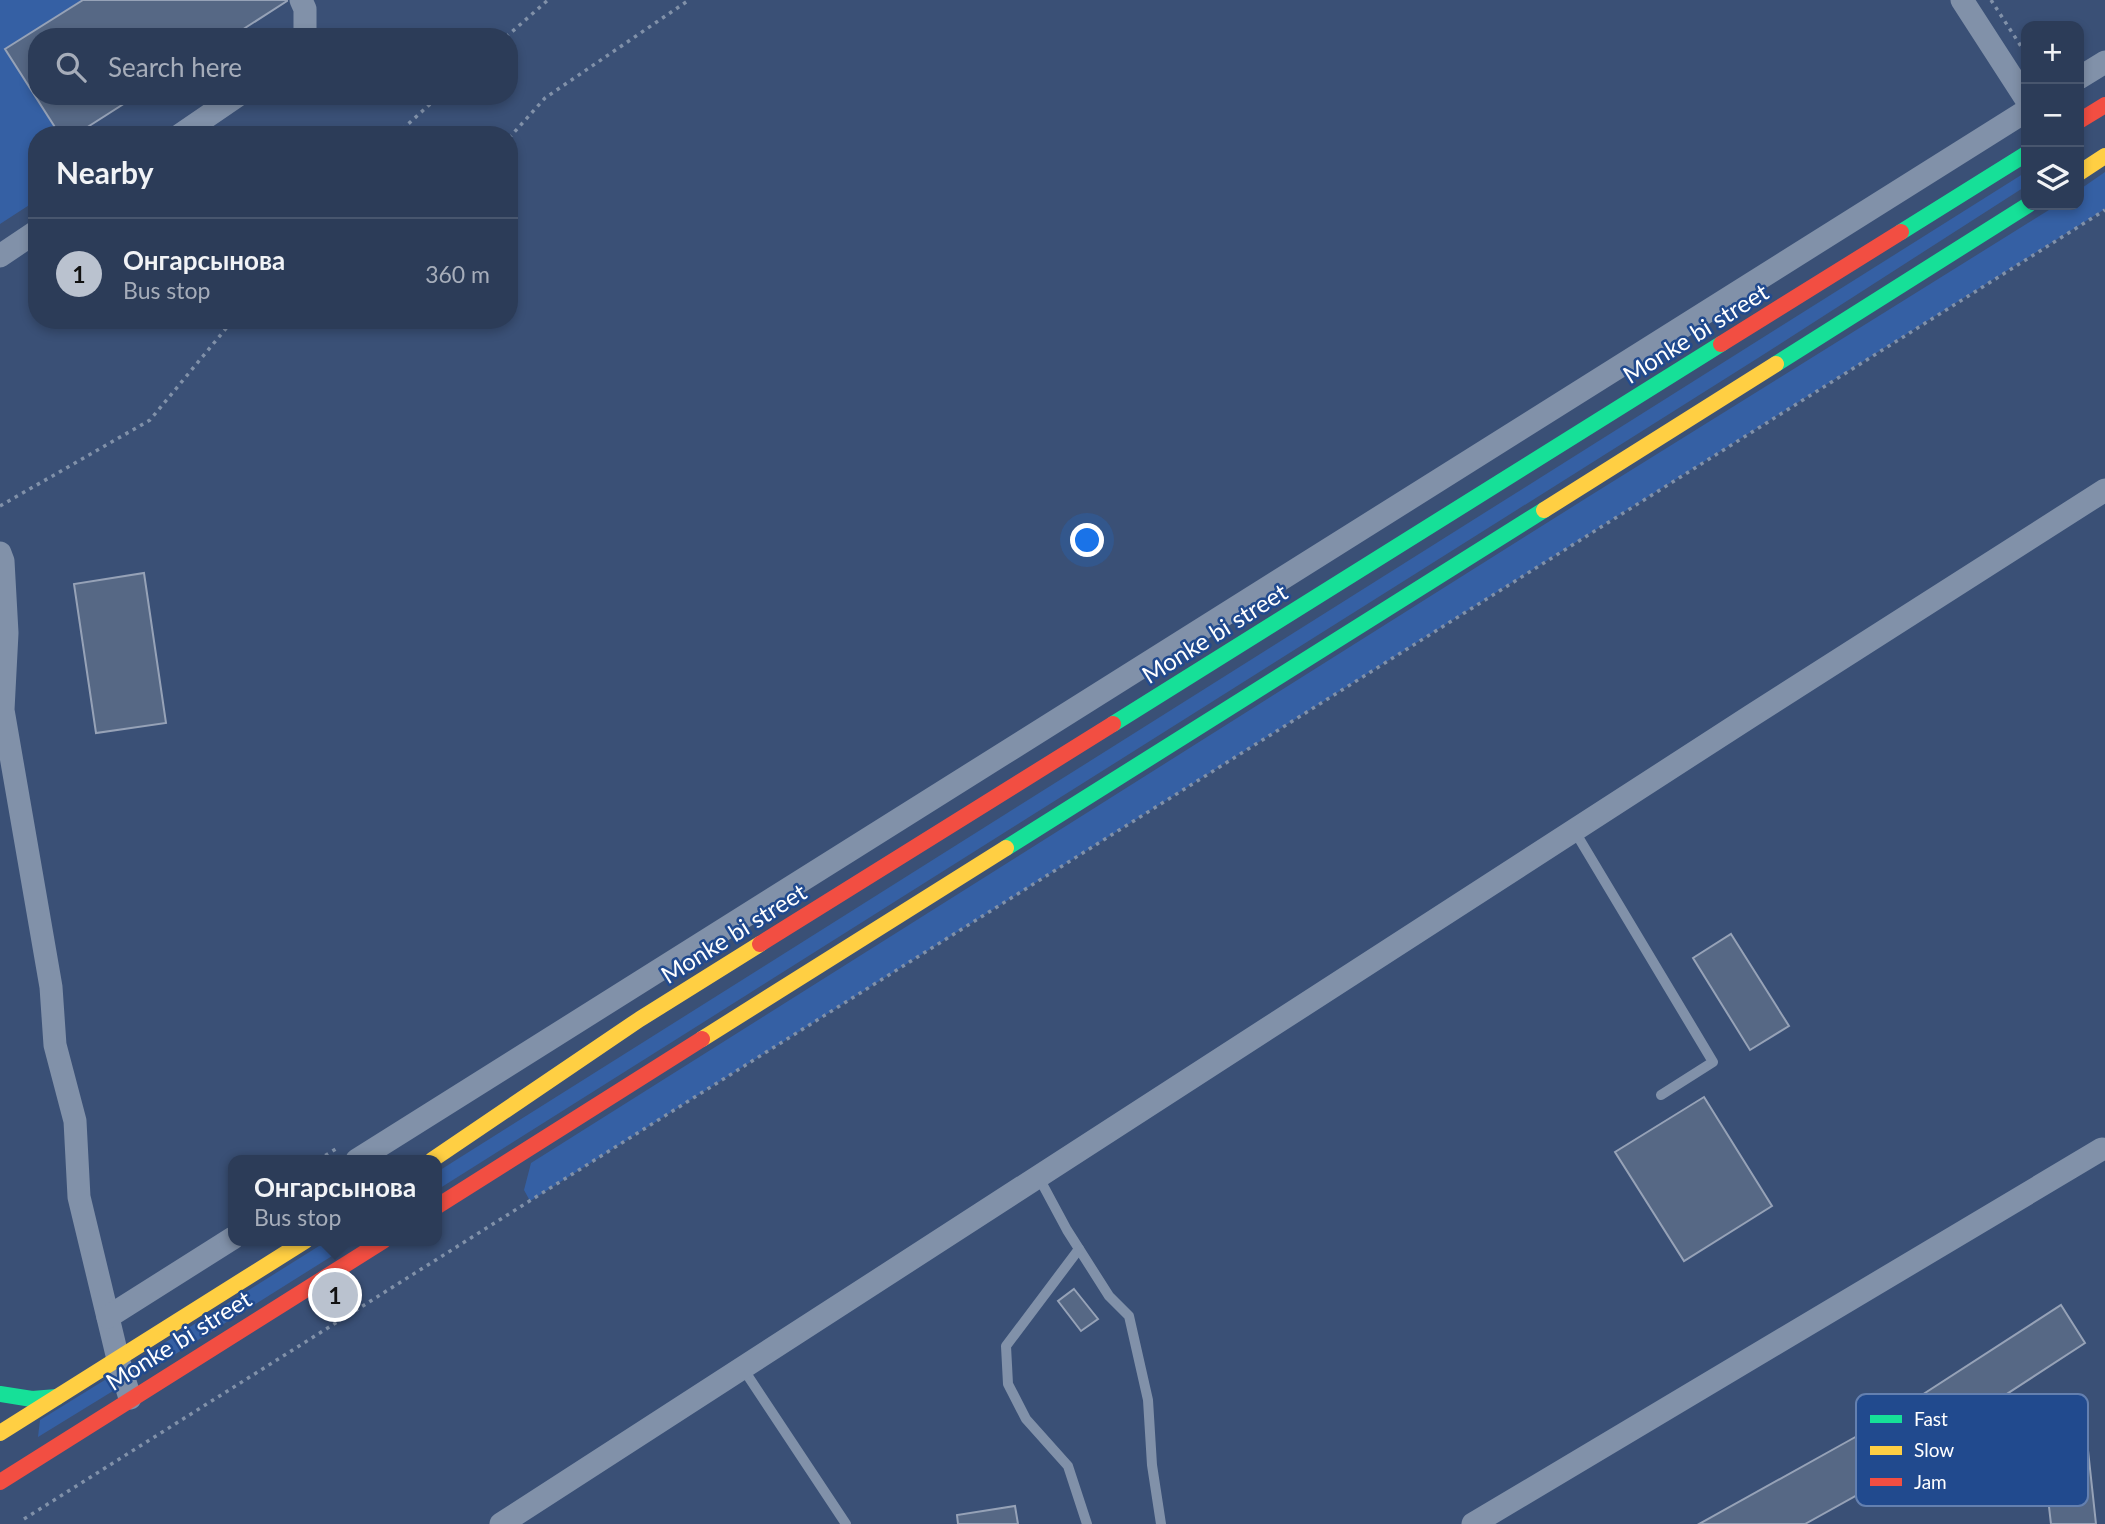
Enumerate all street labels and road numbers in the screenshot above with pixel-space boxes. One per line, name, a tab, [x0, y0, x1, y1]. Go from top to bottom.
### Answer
street label: Monke bi street	[1617, 276, 1773, 389]
street label: Monke bi street	[1136, 576, 1292, 689]
street label: Monke bi street	[655, 876, 811, 989]
street label: Monke bi street	[100, 1283, 256, 1396]

